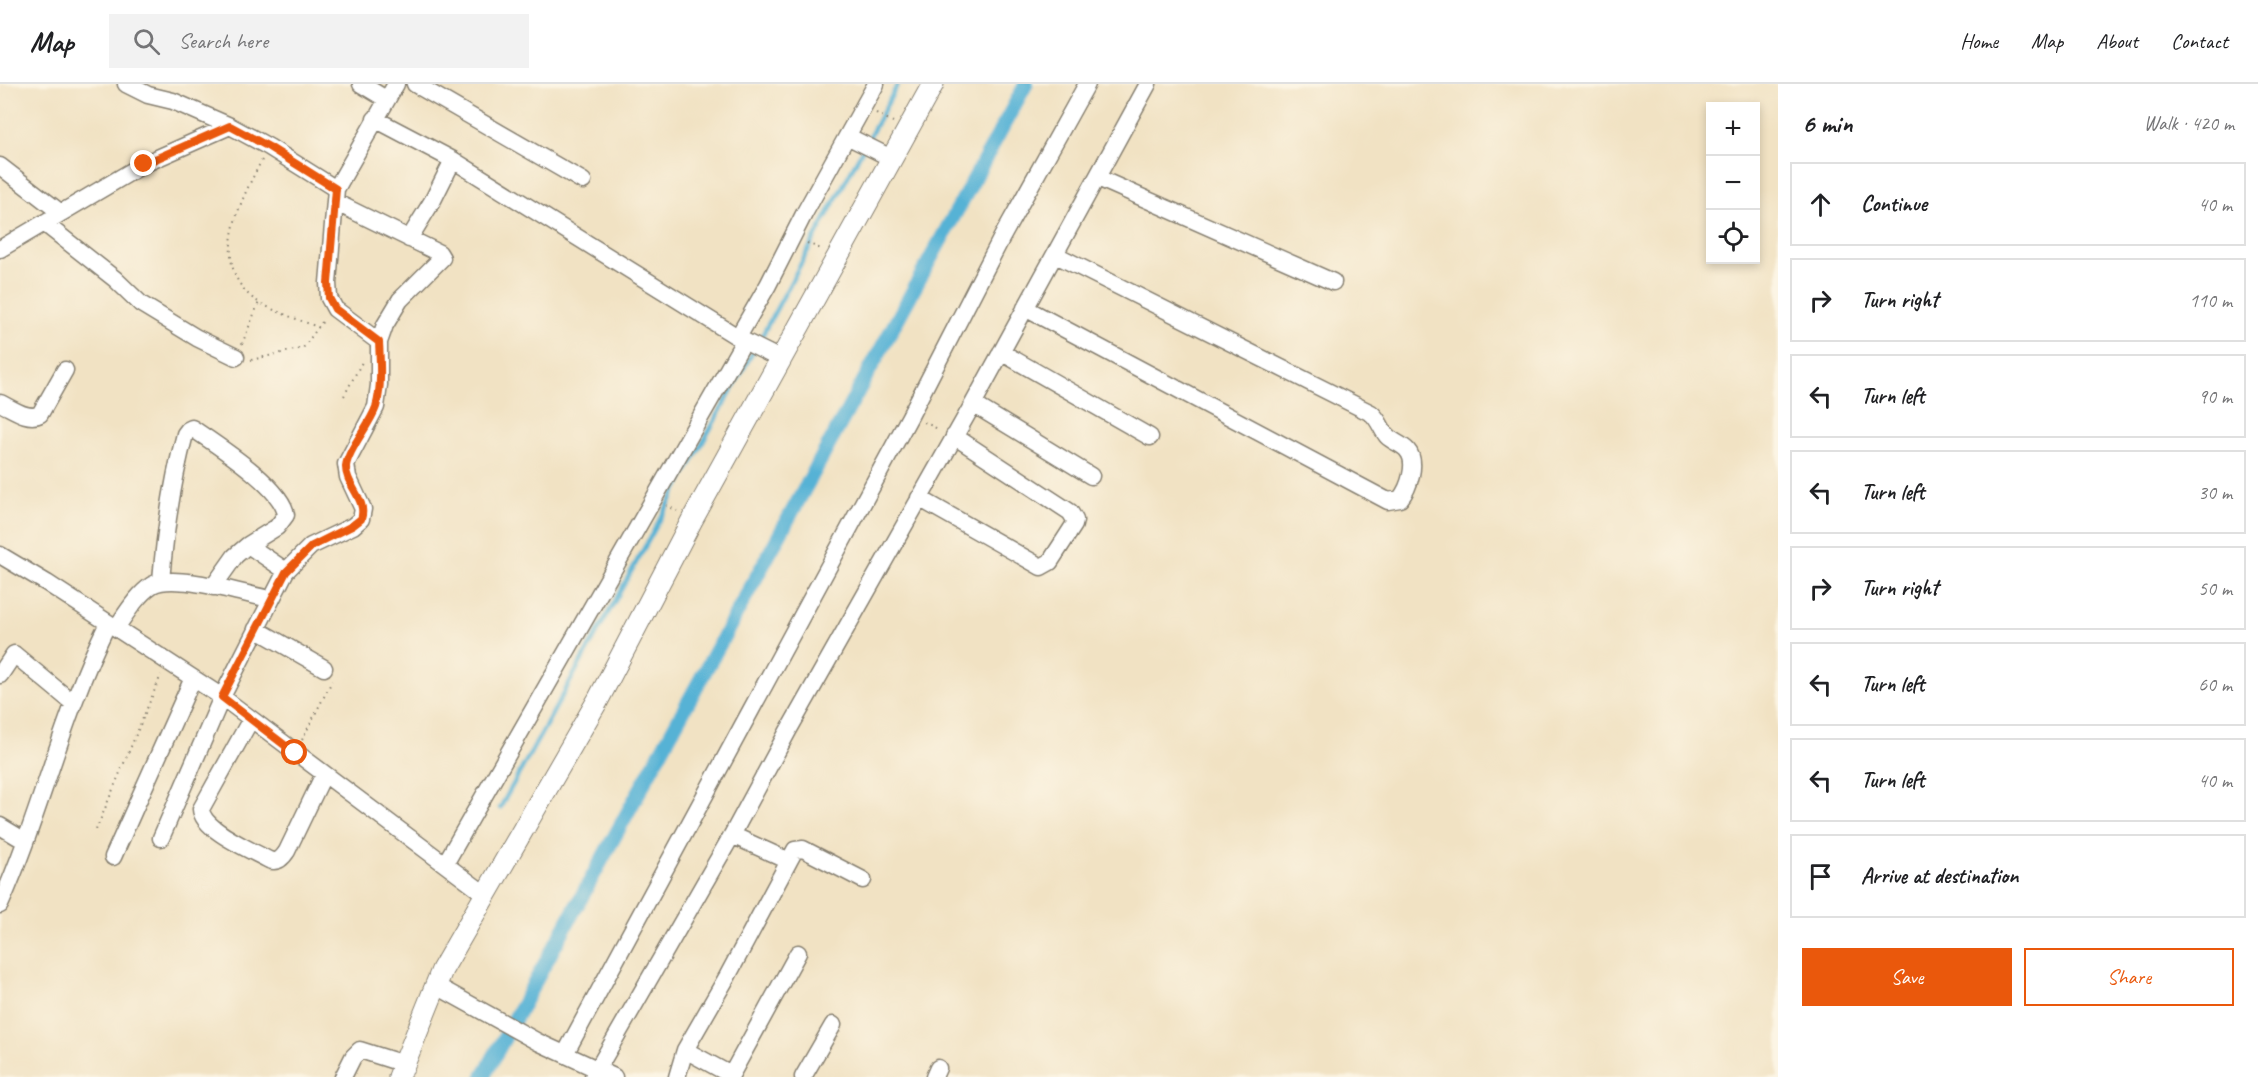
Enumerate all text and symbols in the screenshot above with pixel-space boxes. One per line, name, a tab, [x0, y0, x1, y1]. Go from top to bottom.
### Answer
search box	[109, 14, 529, 68]
text: Map	[30, 24, 73, 59]
icon: search	[130, 25, 163, 58]
text: Search here	[178, 27, 268, 55]
text: Home	[1960, 28, 1998, 54]
text: Map	[2031, 28, 2063, 54]
text: About	[2096, 28, 2138, 54]
text: Contact	[2171, 28, 2228, 54]
map controls	[1706, 102, 1760, 264]
button: +	[1706, 102, 1760, 156]
text: 6 min	[1802, 107, 1852, 140]
text: Walk · 420 m	[2144, 111, 2234, 136]
route end	[130, 150, 156, 176]
button: −	[1706, 156, 1760, 210]
icon: ahead	[1804, 188, 1837, 221]
text: Continue	[1861, 190, 1927, 218]
text: 40 m	[2198, 192, 2232, 217]
button: locate	[1706, 210, 1760, 264]
icon: right	[1804, 284, 1837, 317]
text: Turn right	[1861, 286, 1938, 314]
text: 110 m	[2189, 288, 2232, 313]
icon: left	[1804, 380, 1837, 413]
text: Turn left	[1861, 382, 1925, 410]
text: 90 m	[2198, 384, 2232, 409]
icon: left	[1804, 476, 1837, 509]
text: Turn left	[1861, 478, 1925, 506]
text: 30 m	[2198, 480, 2232, 505]
icon: right	[1804, 572, 1837, 605]
text: Turn right	[1861, 574, 1938, 602]
text: 50 m	[2198, 576, 2232, 601]
icon: left	[1804, 668, 1837, 701]
text: Turn left	[1861, 670, 1925, 698]
text: 60 m	[2198, 672, 2232, 697]
route start	[281, 739, 307, 765]
icon: left	[1804, 764, 1837, 797]
text: Turn left	[1861, 766, 1925, 794]
text: 40 m	[2198, 768, 2232, 793]
icon: arrive	[1804, 860, 1837, 893]
text: Arrive at destination	[1861, 862, 2018, 890]
button: Save	[1802, 948, 2012, 1006]
button: Share	[2024, 948, 2234, 1006]

